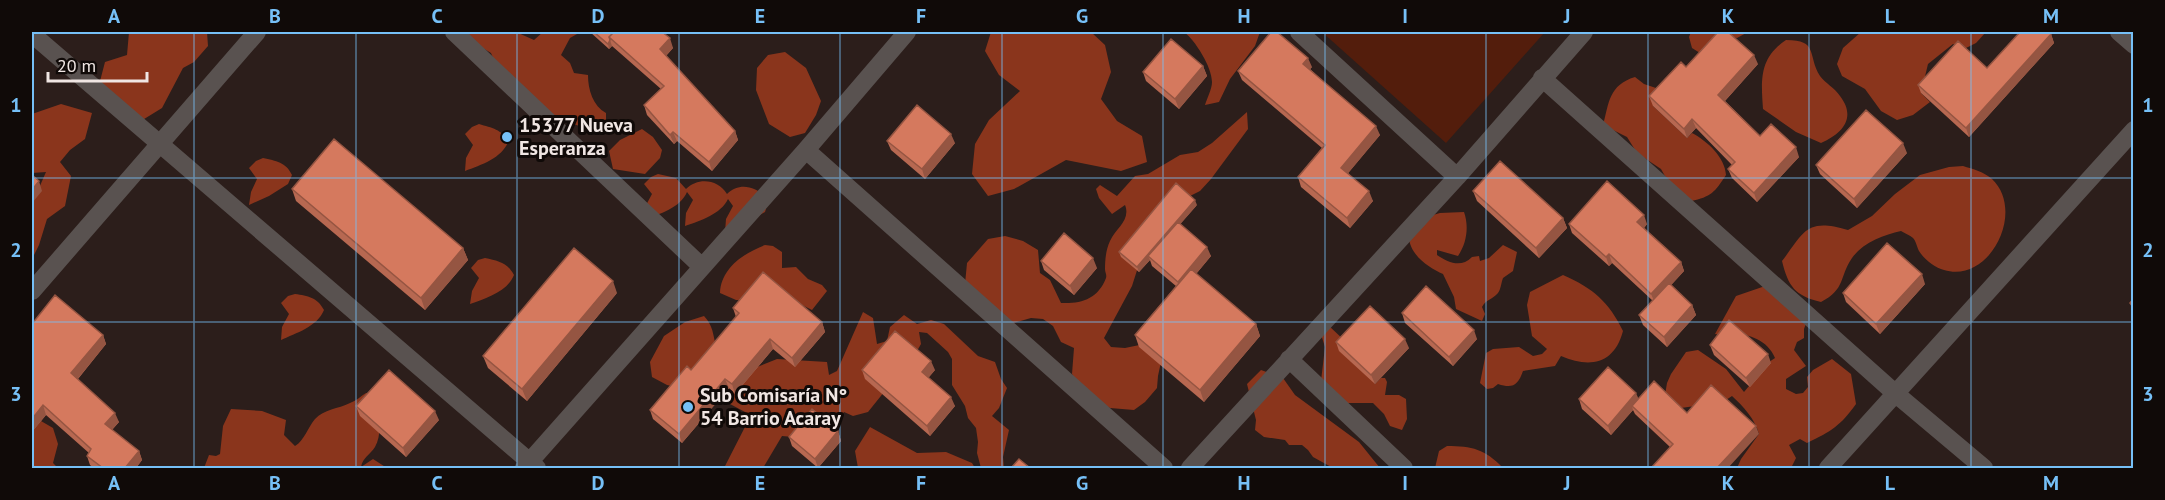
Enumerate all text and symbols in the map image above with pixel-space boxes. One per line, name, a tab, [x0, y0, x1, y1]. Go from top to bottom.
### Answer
text: A	[108, 3, 121, 29]
text: B	[269, 3, 281, 29]
text: C	[431, 3, 443, 29]
text: D	[592, 3, 605, 29]
text: E	[755, 3, 765, 29]
text: F	[916, 3, 926, 29]
text: G	[1076, 3, 1088, 29]
text: H	[1237, 3, 1251, 29]
text: I	[1402, 3, 1408, 29]
text: J	[1563, 3, 1570, 29]
text: K	[1722, 3, 1735, 29]
text: L	[1885, 3, 1896, 29]
text: M	[2043, 3, 2059, 29]
scale bar	[48, 45, 147, 83]
text: 20 m	[57, 54, 96, 77]
text: 1	[10, 92, 22, 118]
text: 1	[2142, 92, 2154, 118]
place label: 15377 Nueva Esperanza	[519, 112, 633, 161]
marker: 15377 Nueva Esperanza	[500, 130, 514, 144]
text: 2	[10, 237, 22, 263]
text: 2	[2142, 237, 2154, 263]
text: 3	[10, 381, 22, 407]
text: 3	[2142, 381, 2154, 407]
place label: Sub Comisaría N° 54 Barrio Acaray	[700, 382, 847, 431]
marker: Sub Comisaría N° 54 Barrio Acaray	[681, 400, 695, 414]
text: A	[108, 470, 121, 496]
text: B	[269, 470, 281, 496]
text: C	[431, 470, 443, 496]
text: D	[592, 470, 605, 496]
text: E	[755, 470, 765, 496]
text: F	[916, 470, 926, 496]
text: G	[1076, 470, 1088, 496]
text: H	[1237, 470, 1251, 496]
text: I	[1402, 470, 1408, 496]
text: J	[1563, 470, 1570, 496]
text: K	[1722, 470, 1735, 496]
text: L	[1885, 470, 1896, 496]
text: M	[2043, 470, 2059, 496]

